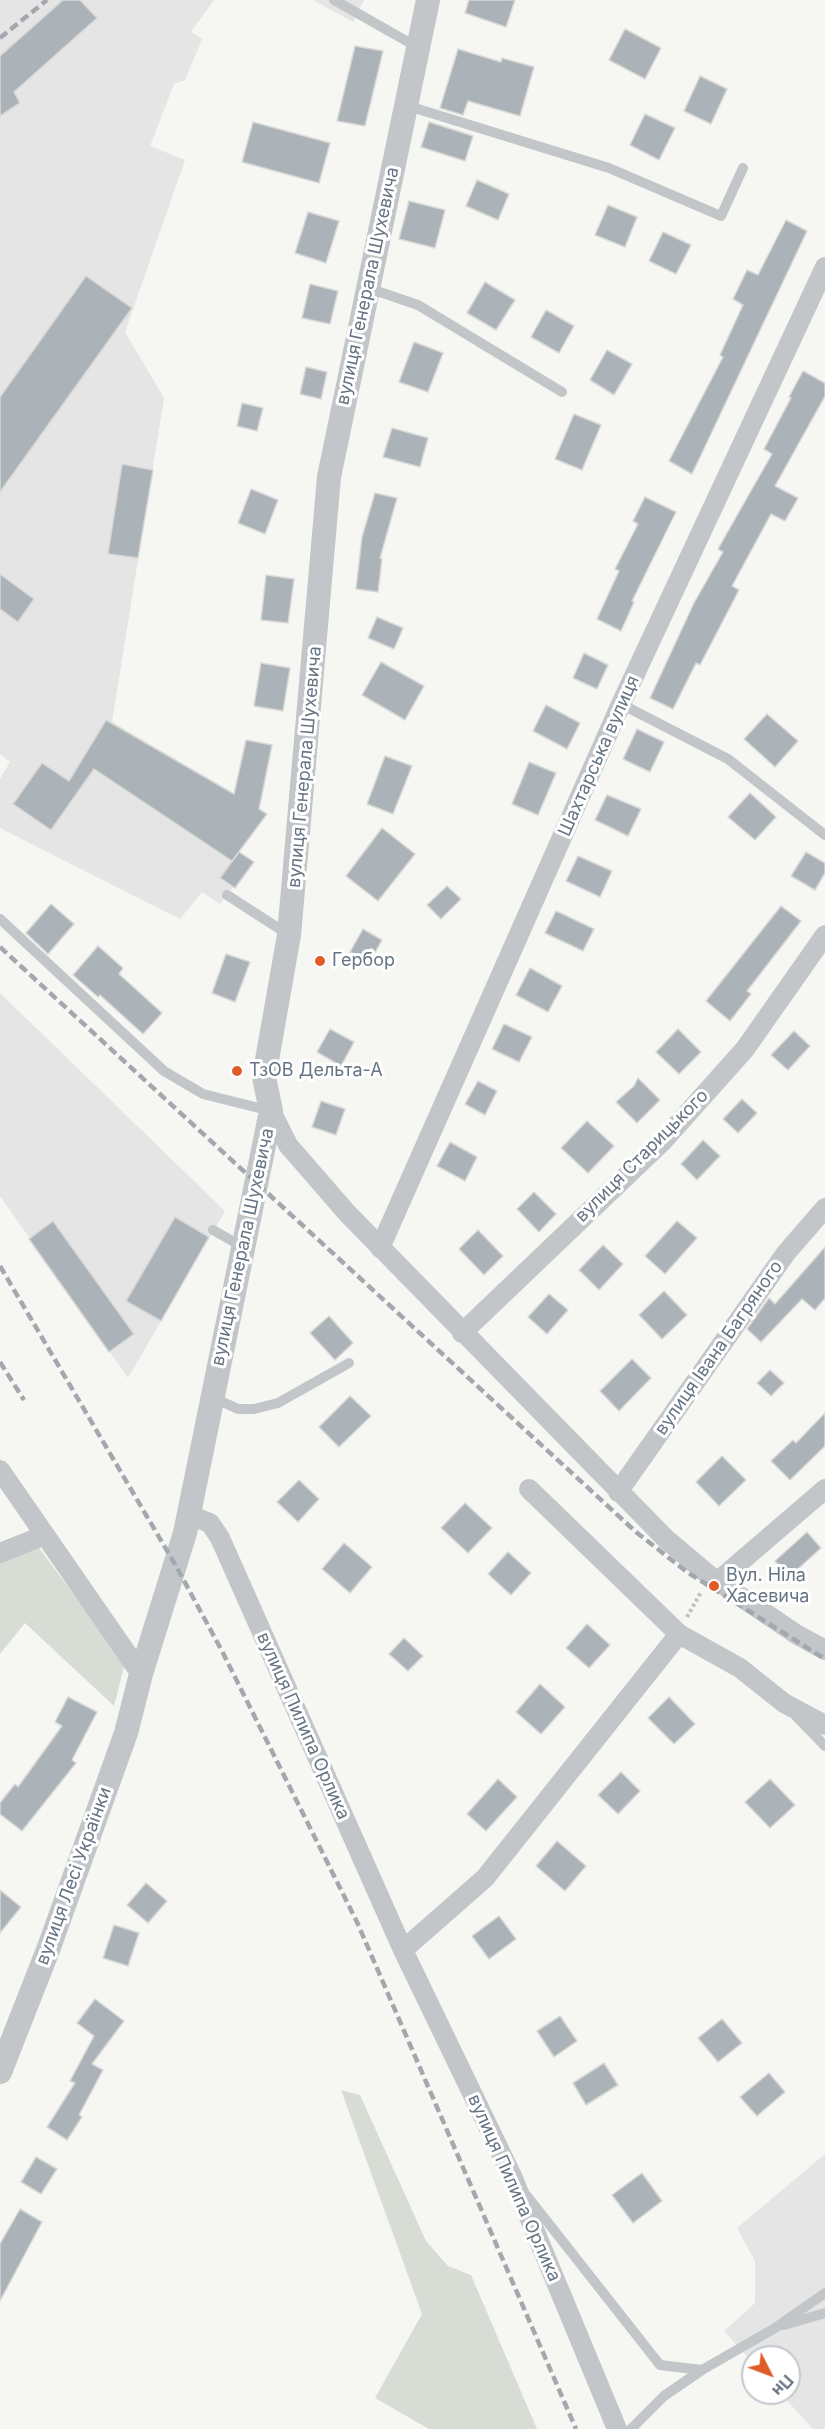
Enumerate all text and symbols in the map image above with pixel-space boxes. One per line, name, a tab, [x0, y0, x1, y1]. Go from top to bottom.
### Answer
street label: вулиця Генерала Шухевича	[332, 165, 404, 407]
street label: вулиця Генерала Шухевича	[284, 645, 326, 889]
street label: Шахтарська вулиця	[554, 672, 644, 840]
place label: Гербор	[332, 950, 395, 972]
marker: Гербор	[313, 954, 327, 968]
place label: ТзОВ Дельта-А	[249, 1060, 383, 1082]
marker: ТзОВ Дельта-А	[230, 1064, 244, 1078]
street label: вулиця Старицького	[571, 1085, 713, 1227]
street label: вулиця Генерала Шухевича	[207, 1126, 279, 1368]
street label: вулиця Івана Багряного	[651, 1257, 787, 1439]
place label: Вул. Ніла Хасевича	[726, 1565, 809, 1608]
marker: Вул. Ніла Хасевича	[707, 1579, 721, 1593]
street label: вулиця Пилипа Орлика	[252, 1629, 354, 1823]
street label: вулиця Лесі Українки	[32, 1784, 116, 1968]
street label: вулиця Пилипа Орлика	[463, 2091, 565, 2285]
north arrow	[741, 2345, 801, 2405]
text: Пн	[768, 2371, 798, 2401]

